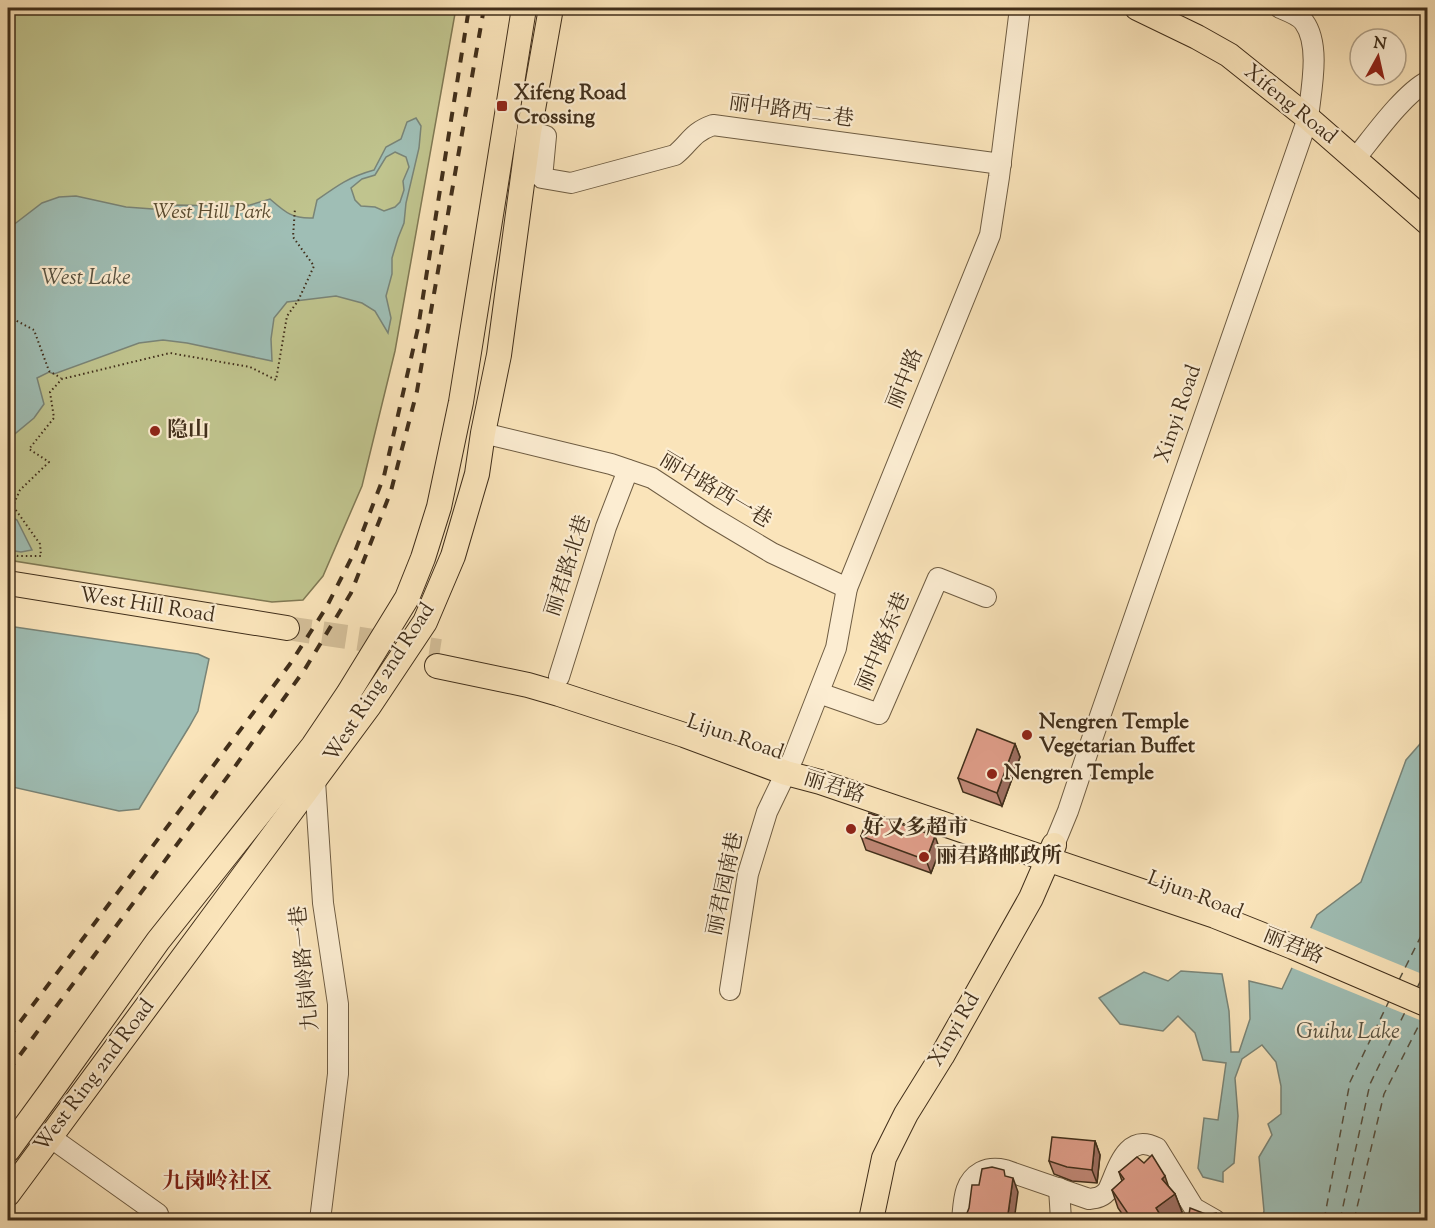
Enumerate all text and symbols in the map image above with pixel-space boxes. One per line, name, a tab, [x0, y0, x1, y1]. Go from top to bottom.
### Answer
north arrow	[1348, 27, 1408, 87]
text: N	[1372, 32, 1388, 57]
street label: Xifeng Road	[1237, 58, 1343, 152]
place label: Xifeng Road Crossing	[514, 79, 627, 133]
street label: 丽中路西二巷	[727, 88, 855, 136]
marker: Xifeng Road Crossing	[495, 99, 509, 113]
park label: West Hill Park	[153, 198, 272, 228]
water label: West Lake	[41, 263, 131, 295]
street label: 丽中路	[880, 344, 932, 414]
street label: Xinyi Road	[1148, 361, 1210, 467]
place label: 隐山	[167, 416, 209, 446]
marker: 隐山	[148, 424, 162, 438]
street label: 丽中路西一巷	[653, 446, 777, 536]
street label: 丽君路北巷	[539, 511, 599, 621]
street label: West Hill Road	[77, 580, 217, 632]
street label: 丽中路东巷	[850, 588, 918, 696]
street label: West Ring 2nd Road	[317, 597, 443, 769]
street label: Lijun Road	[683, 707, 788, 769]
place label: Nengren Temple Vegetarian Buffet	[1039, 708, 1196, 762]
marker: Nengren Temple Vegetarian Buffet	[1020, 728, 1034, 742]
place label: Nengren Temple	[1004, 759, 1154, 789]
street label: 丽君路	[799, 764, 869, 812]
marker: Nengren Temple	[985, 767, 999, 781]
place label: 好又多超市	[863, 814, 968, 844]
marker: 好又多超市	[844, 822, 858, 836]
street label: 丽君园南巷	[700, 830, 752, 938]
place label: 丽君路邮政所	[936, 842, 1062, 872]
marker: 丽君路邮政所	[917, 850, 931, 864]
street label: Lijun Road	[1143, 864, 1247, 928]
street label: 九岗岭路一巷	[284, 904, 328, 1032]
street label: 丽君路	[1258, 921, 1328, 973]
street label: Xinyi Rd	[922, 987, 988, 1072]
street label: West Ring 2nd Road	[27, 993, 163, 1159]
water label: Guihu Lake	[1296, 1017, 1400, 1049]
district label: 九岗岭社区	[162, 1167, 272, 1199]

